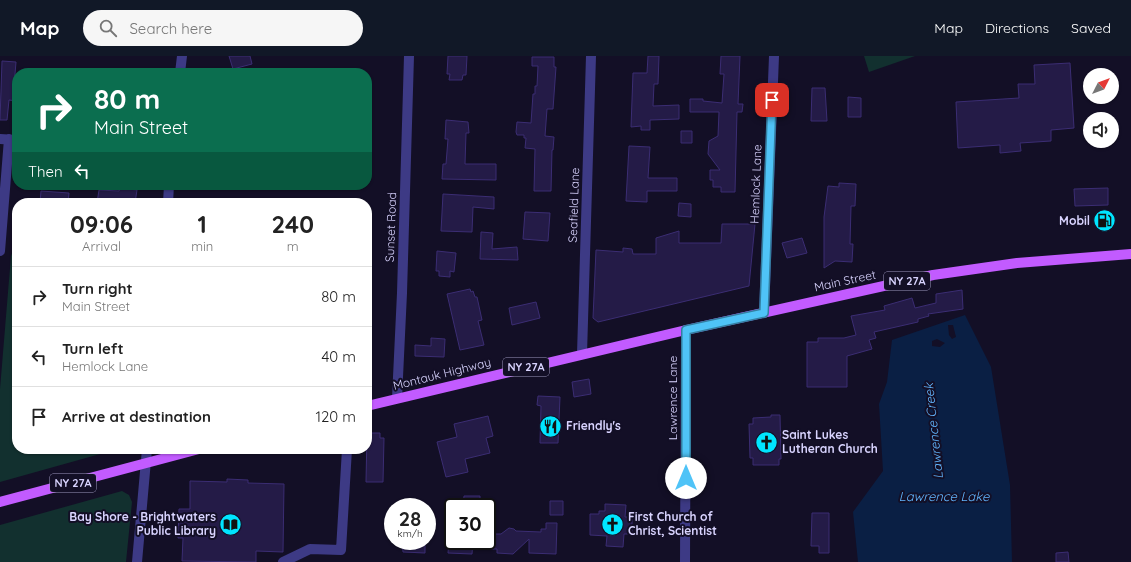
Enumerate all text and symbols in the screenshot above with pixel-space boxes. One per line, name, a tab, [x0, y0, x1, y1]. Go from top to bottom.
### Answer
search box	[83, 10, 363, 46]
text: Map	[20, 16, 59, 40]
icon: search	[97, 17, 119, 39]
text: Search here	[129, 19, 212, 38]
text: Map	[934, 19, 963, 37]
text: Directions	[985, 19, 1049, 37]
text: Saved	[1071, 19, 1111, 37]
north arrow	[1083, 68, 1119, 104]
map controls	[1083, 68, 1119, 148]
text: 80 m	[94, 81, 160, 116]
pin	[755, 83, 789, 117]
icon: right	[28, 84, 80, 136]
icon: arrive	[761, 89, 783, 111]
button: sound	[1083, 112, 1119, 148]
text: Main Street	[94, 116, 188, 139]
street label: Hemlock Lane	[747, 144, 764, 224]
icon: left	[71, 160, 93, 182]
text: Then	[28, 162, 63, 181]
street label: Seafield Lane	[565, 167, 582, 243]
street label: Sunset Road	[382, 192, 399, 262]
fuel station icon: Mobil	[1092, 208, 1118, 234]
text: 09:06	[70, 209, 133, 239]
text: 1	[198, 209, 207, 239]
text: 240	[271, 209, 314, 239]
place label: Mobil	[1059, 213, 1090, 228]
text: Arrival	[82, 238, 121, 254]
text: min	[191, 238, 213, 254]
text: m	[287, 238, 299, 254]
street label: Main Street	[813, 267, 877, 294]
road number: NY 27A	[884, 272, 930, 290]
text: Turn right	[62, 279, 133, 298]
icon: right	[28, 286, 50, 308]
text: 80 m	[321, 287, 356, 306]
text: Main Street	[62, 298, 130, 314]
text: Turn left	[62, 339, 124, 358]
icon: left	[28, 346, 50, 368]
text: 40 m	[321, 347, 356, 366]
street label: Montauk Highway	[391, 354, 492, 393]
street label: Lawrence Lane	[665, 356, 680, 440]
text: Hemlock Lane	[62, 358, 148, 374]
road number: NY 27A	[503, 358, 549, 376]
water label: Lawrence Creek	[920, 381, 946, 480]
icon: arrive	[28, 406, 50, 428]
text: Arrive at destination	[62, 407, 211, 426]
text: 120 m	[315, 407, 356, 426]
restaurant icon: Friendly's	[537, 413, 563, 439]
place label: Friendly's	[566, 418, 621, 433]
place label: Saint Lukes Lutheran Church	[782, 427, 878, 456]
church icon: Saint Lukes Lutheran Church	[754, 429, 780, 455]
position arrow	[665, 457, 707, 499]
road number: NY 27A	[50, 474, 96, 492]
water label: Lawrence Lake	[899, 488, 990, 504]
speed limit sign: 30	[444, 498, 496, 550]
text: 28	[399, 506, 421, 531]
place label: Bay Shore - Brightwaters Public Library	[69, 509, 216, 538]
place label: First Church of Christ, Scientist	[628, 509, 717, 538]
library icon: Bay Shore - Brightwaters Public Library	[218, 511, 244, 537]
church icon: First Church of Christ, Scientist	[599, 511, 625, 537]
text: km/h	[397, 527, 423, 540]

